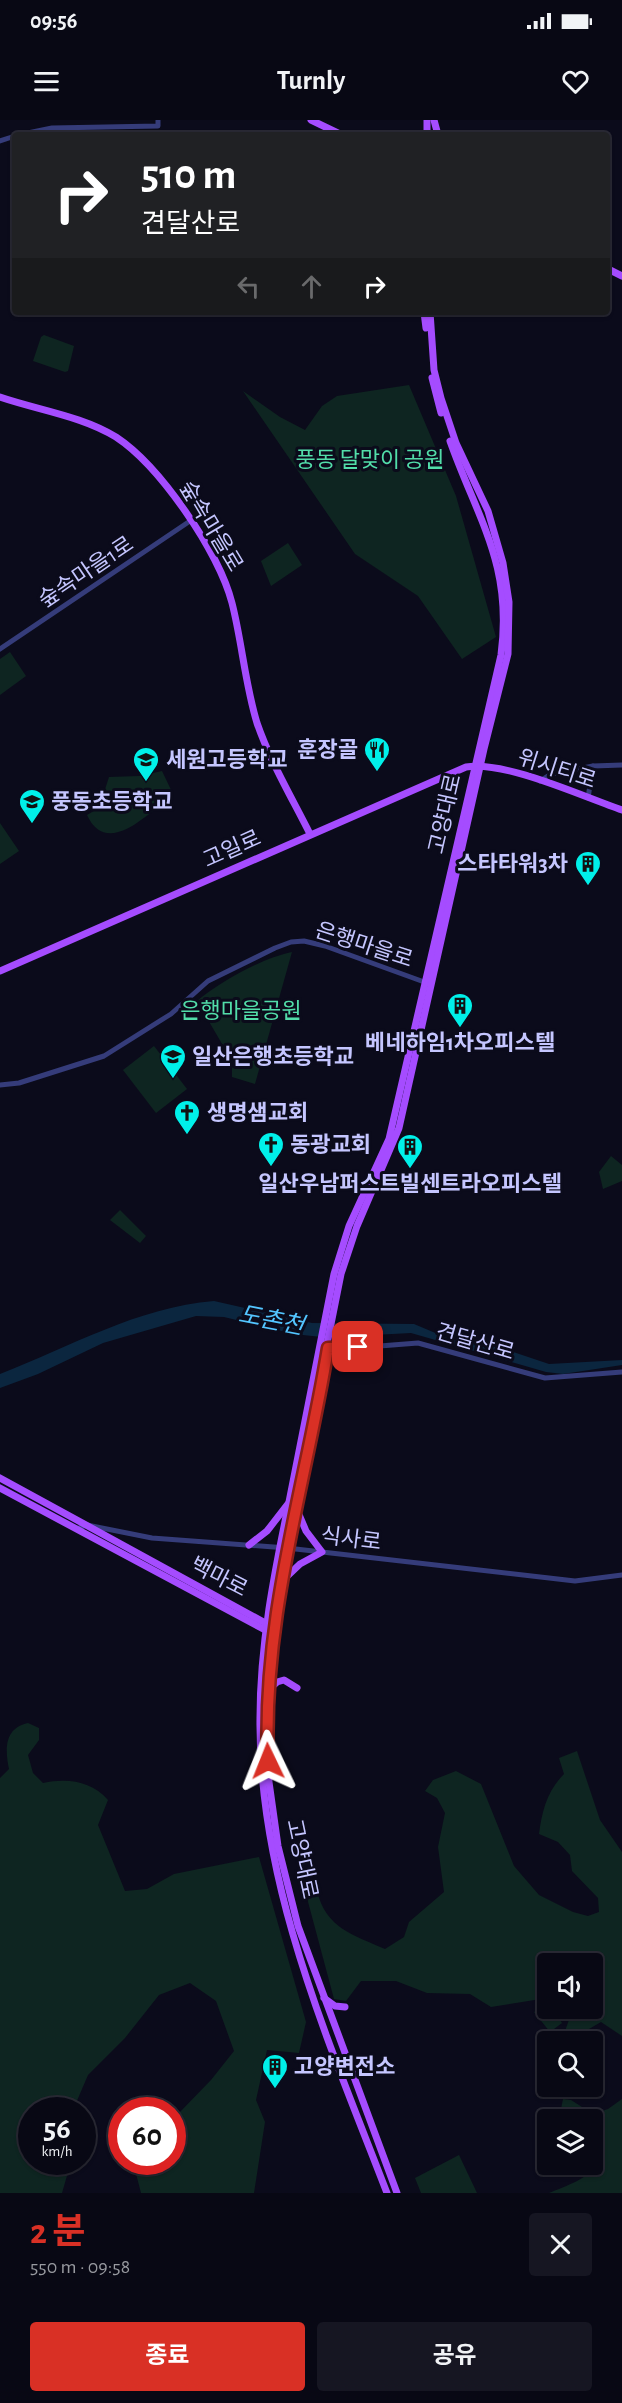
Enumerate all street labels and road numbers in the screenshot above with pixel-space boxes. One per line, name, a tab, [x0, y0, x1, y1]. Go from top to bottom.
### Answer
street label: 숲속마을로	[176, 477, 246, 575]
street label: 숲속마을1로	[35, 532, 137, 612]
street label: 위시티로	[515, 746, 599, 792]
street label: 고양대로	[424, 772, 465, 856]
street label: 고일로	[199, 826, 264, 871]
street label: 은행마을로	[312, 918, 416, 971]
street label: 견달산로	[433, 1319, 517, 1364]
street label: 식사로	[320, 1523, 383, 1554]
street label: 백마로	[187, 1553, 252, 1601]
street label: 고양대로	[283, 1817, 322, 1901]

